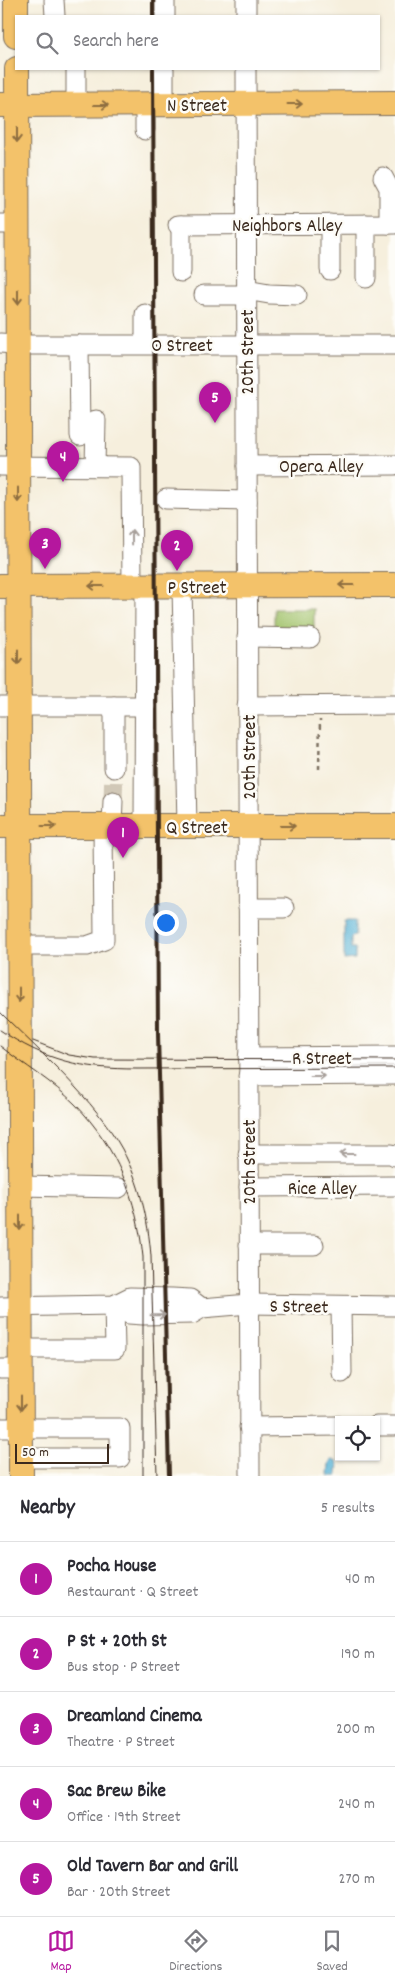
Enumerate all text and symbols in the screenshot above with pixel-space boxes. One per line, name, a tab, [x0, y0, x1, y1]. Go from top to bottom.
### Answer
search box	[15, 15, 380, 70]
icon: search	[33, 29, 61, 57]
text: Search here	[73, 29, 159, 56]
street label: N Street	[167, 94, 227, 121]
one-way arrow	[286, 99, 302, 109]
one-way arrow	[92, 100, 109, 110]
one-way arrow	[12, 126, 22, 143]
street label: Neighbors Alley	[232, 214, 342, 241]
one-way arrow	[13, 289, 23, 305]
street label: 20th Street	[236, 310, 263, 394]
street label: O Street	[151, 334, 213, 361]
pin: 5	[199, 382, 231, 423]
pin: 4	[47, 441, 79, 482]
street label: Opera Alley	[279, 455, 363, 482]
one-way arrow	[13, 486, 23, 503]
pin: 3	[29, 528, 61, 569]
one-way arrow	[127, 530, 137, 546]
pin: 2	[161, 530, 193, 571]
street label: P Street	[167, 576, 227, 603]
one-way arrow	[339, 580, 355, 590]
one-way arrow	[89, 581, 105, 591]
one-way arrow	[13, 649, 23, 665]
street label: 20th Street	[238, 715, 265, 799]
street label: Q Street	[166, 816, 228, 843]
pin: 1	[107, 817, 139, 858]
one-way arrow	[40, 821, 56, 831]
one-way arrow	[280, 821, 296, 831]
your location	[153, 910, 179, 936]
one-way arrow	[14, 986, 24, 1003]
street label: R Street	[292, 1047, 352, 1074]
one-way arrow	[309, 1071, 325, 1081]
street label: 20th Street	[238, 1120, 265, 1204]
one-way arrow	[339, 1149, 356, 1159]
street label: Rice Alley	[288, 1177, 357, 1204]
one-way arrow	[15, 1215, 25, 1231]
street label: S Street	[269, 1294, 329, 1323]
one-way arrow	[149, 1310, 165, 1319]
one-way arrow	[16, 1395, 26, 1411]
map controls	[335, 1416, 380, 1461]
button: locate	[335, 1416, 380, 1461]
scale bar	[15, 1441, 109, 1464]
text: 50 m	[22, 1443, 49, 1463]
text: Nearby	[20, 1494, 75, 1524]
text: 5 results	[321, 1497, 375, 1520]
text: Pocha House	[67, 1554, 156, 1581]
text: 1	[34, 1568, 38, 1591]
text: 40 m	[345, 1568, 375, 1591]
text: Restaurant · Q Street	[67, 1581, 198, 1604]
text: P St + 20th St	[67, 1629, 167, 1656]
text: 2	[33, 1643, 40, 1666]
text: 190 m	[341, 1643, 375, 1666]
text: Bus stop · P Street	[67, 1656, 180, 1679]
text: Dreamland Cinema	[67, 1704, 202, 1731]
text: 3	[32, 1718, 40, 1741]
text: 200 m	[336, 1718, 375, 1741]
text: Theatre · P Street	[67, 1731, 175, 1754]
text: Sac Brew Bike	[67, 1779, 166, 1806]
text: 4	[33, 1793, 39, 1816]
text: 240 m	[338, 1793, 375, 1816]
text: Office · 19th Street	[67, 1806, 181, 1829]
text: Old Tavern Bar and Grill	[67, 1854, 238, 1881]
text: 5	[32, 1868, 40, 1891]
text: 270 m	[339, 1868, 375, 1891]
text: Bar · 20th Street	[67, 1881, 171, 1904]
tab: Map	[47, 1927, 75, 1977]
tab: Directions	[169, 1927, 222, 1977]
tab: Saved	[317, 1927, 348, 1977]

